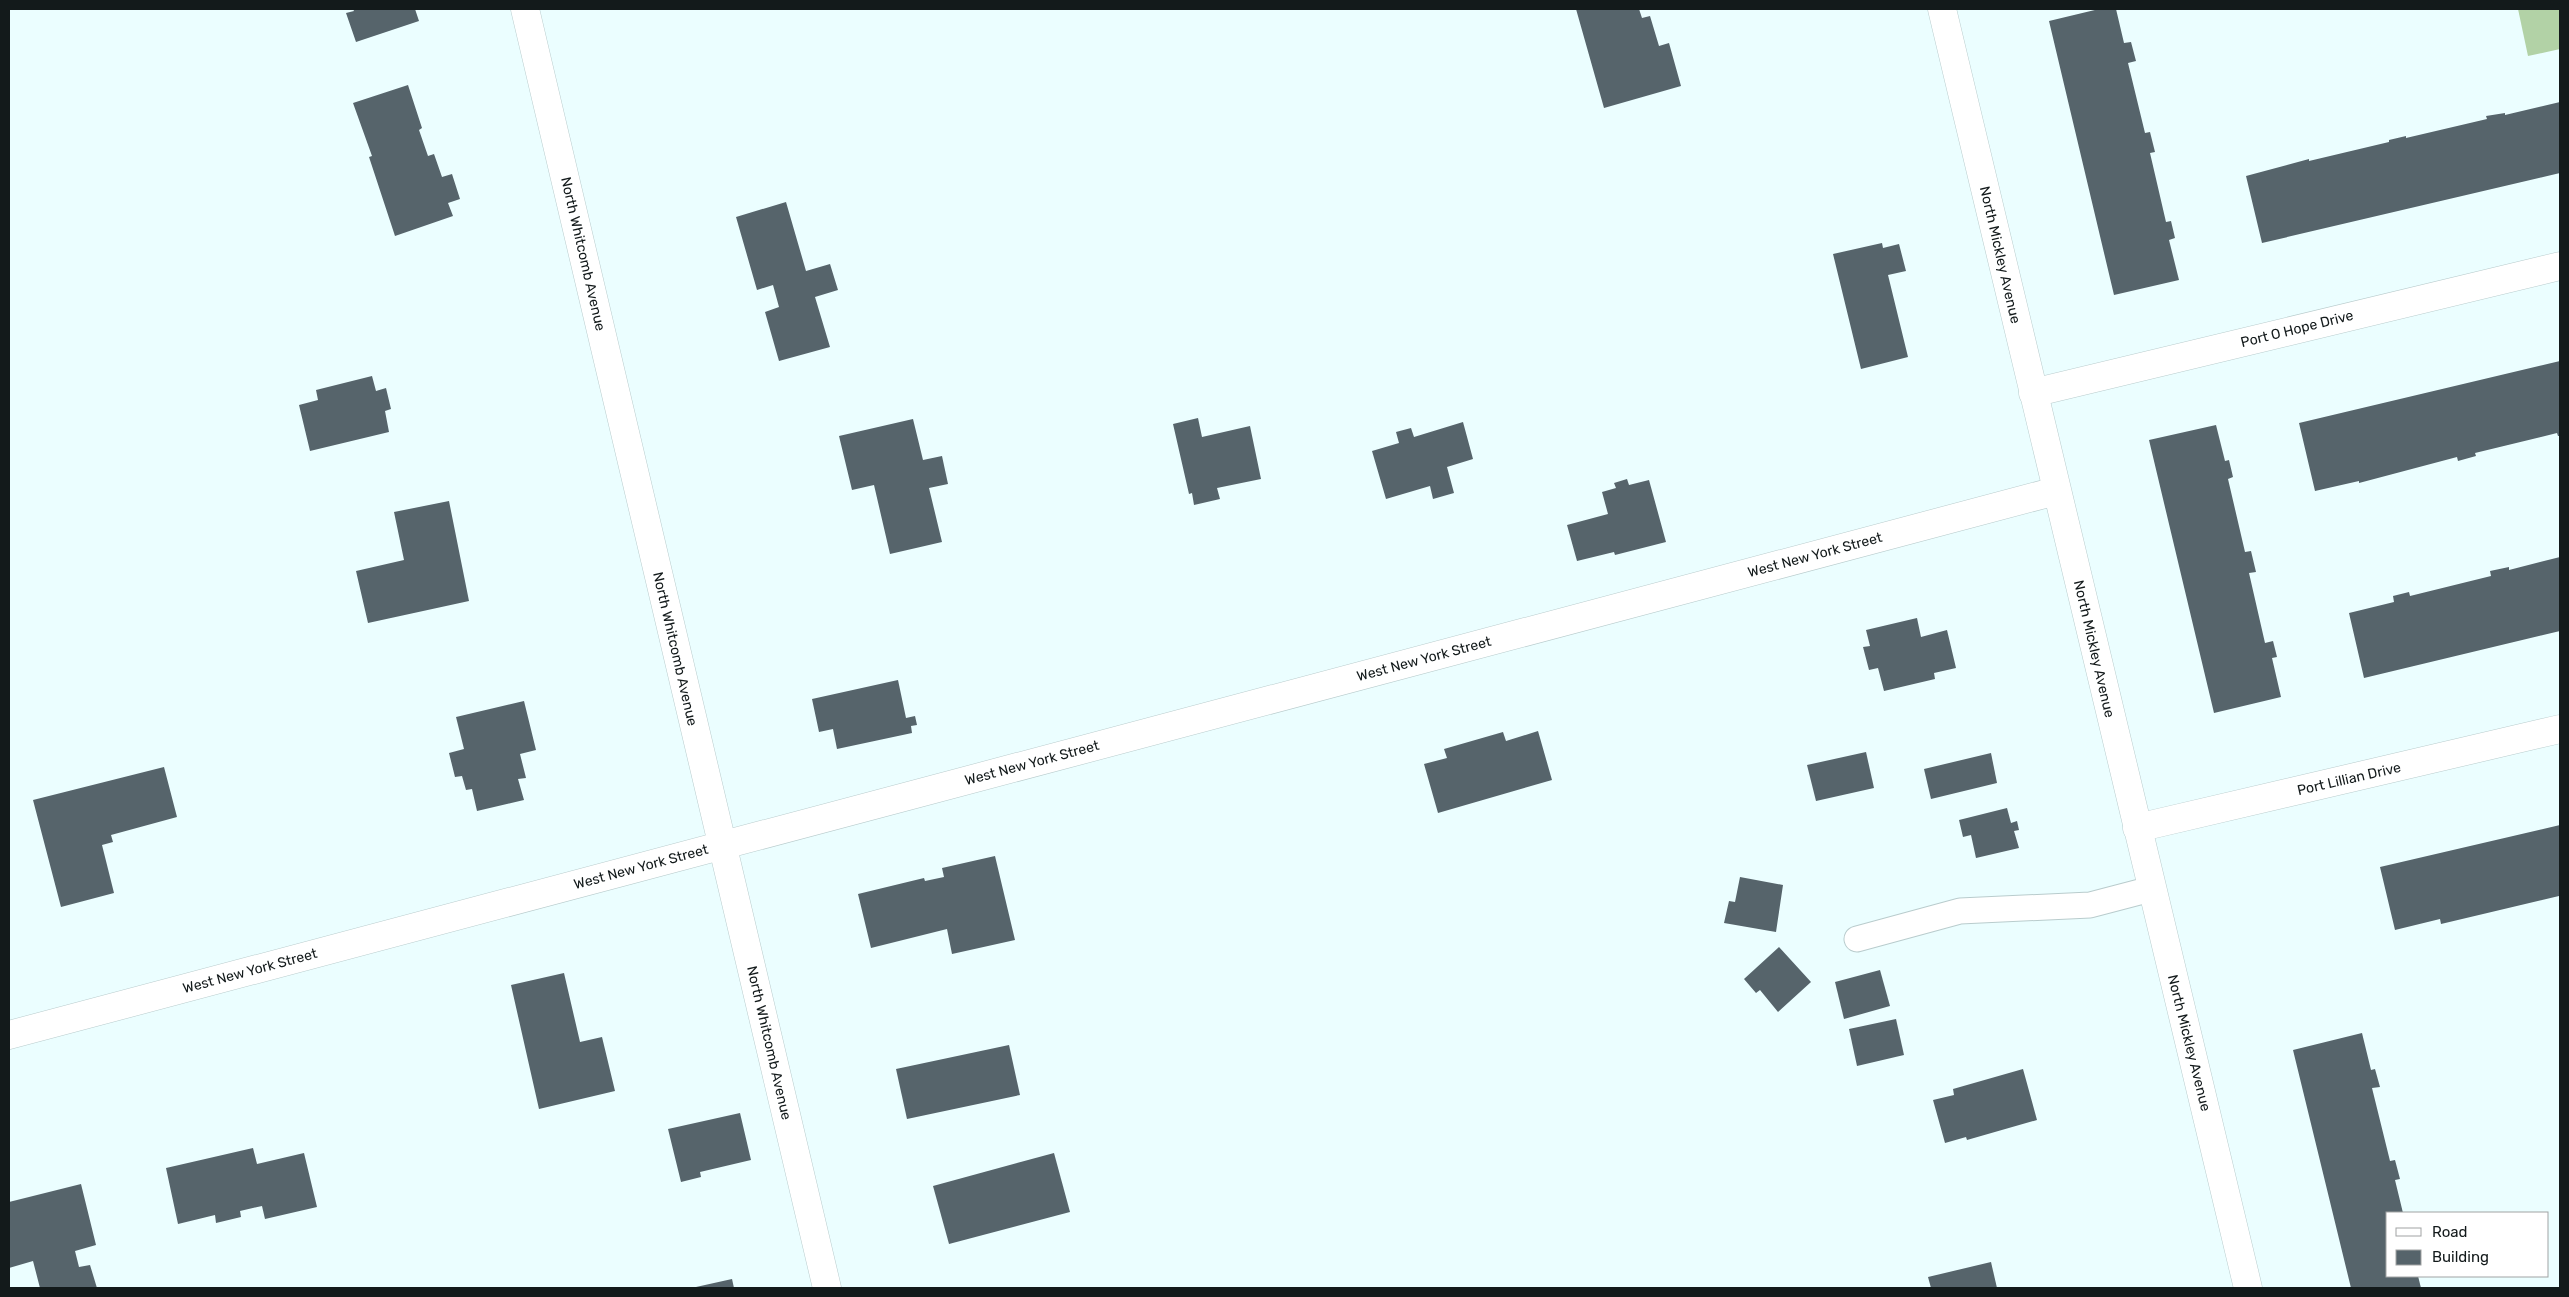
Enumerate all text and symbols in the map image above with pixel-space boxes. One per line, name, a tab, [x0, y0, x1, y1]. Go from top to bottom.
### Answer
street label: North Whitcomb Avenue	[557, 175, 609, 333]
street label: North Mickley Avenue	[1976, 185, 2024, 325]
street label: Port O Hope Drive	[2239, 307, 2355, 351]
street label: West New York Street	[1746, 529, 1885, 581]
street label: North Whitcomb Avenue	[649, 570, 701, 728]
street label: North Mickley Avenue	[2070, 579, 2118, 719]
street label: West New York Street	[1355, 633, 1494, 685]
street label: West New York Street	[963, 737, 1102, 789]
street label: Port Lillian Drive	[2295, 759, 2403, 799]
street label: West New York Street	[572, 841, 711, 893]
street label: West New York Street	[181, 945, 320, 997]
street label: North Whitcomb Avenue	[743, 964, 795, 1122]
street label: North Mickley Avenue	[2164, 973, 2214, 1113]
legend	[2386, 1212, 2549, 1277]
text: Road	[2432, 1223, 2468, 1241]
text: Building	[2432, 1248, 2489, 1266]

